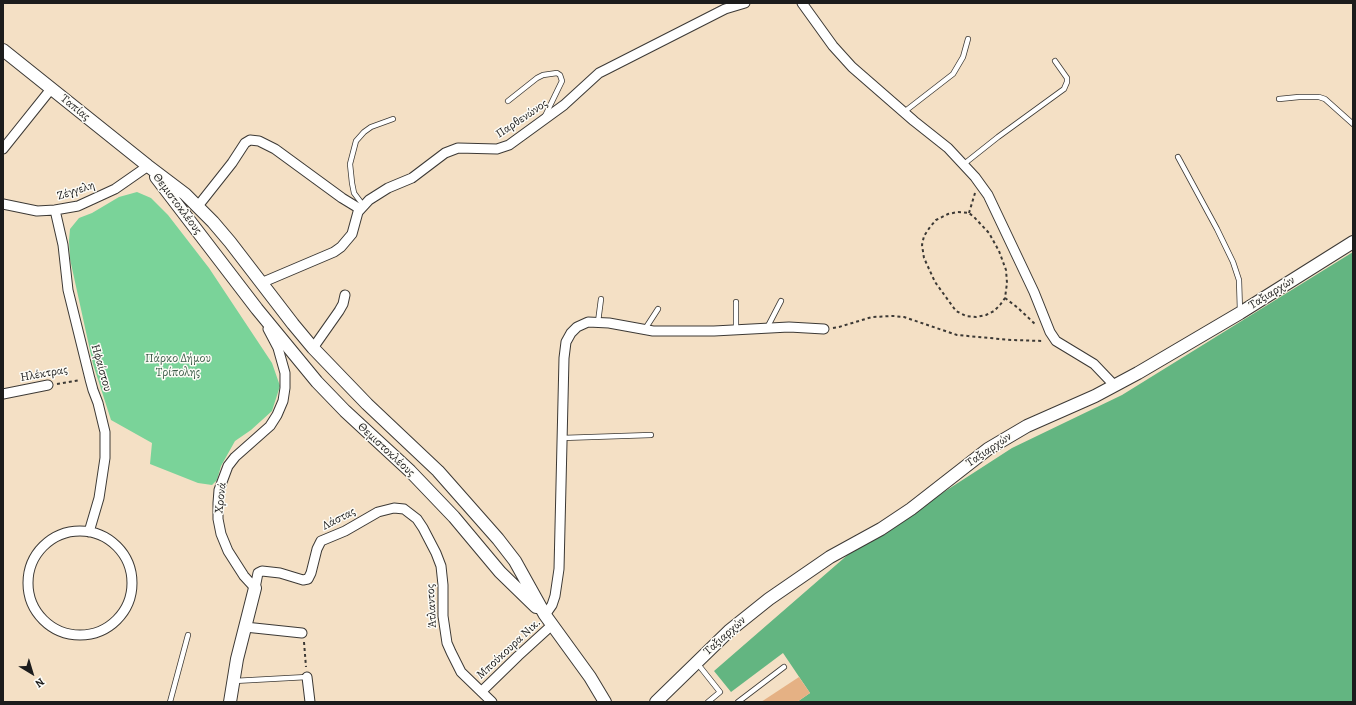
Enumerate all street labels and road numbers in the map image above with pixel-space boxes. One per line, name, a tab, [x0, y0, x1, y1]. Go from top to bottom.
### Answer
street label: Ταπίας	[57, 92, 93, 124]
street label: Παρθενώνος	[493, 96, 551, 142]
street label: Θεμιστοκλέους	[149, 171, 205, 237]
street label: Ζέγγελη	[55, 178, 97, 204]
street label: Ταξιαρχών	[1246, 273, 1298, 313]
street label: Ηφαίστου	[87, 343, 115, 393]
street label: Ηλέκτρας	[19, 363, 69, 385]
street label: Θεμιστοκλέους	[354, 420, 418, 480]
street label: Ταξιαρχών	[964, 430, 1014, 470]
street label: Χρονά	[212, 482, 230, 514]
street label: Λάστας	[320, 504, 358, 534]
street label: Άτλαντος	[424, 583, 440, 629]
street label: Ταξιαρχών	[701, 613, 749, 659]
street label: Μπούκουρα Νικ.	[474, 616, 544, 682]

